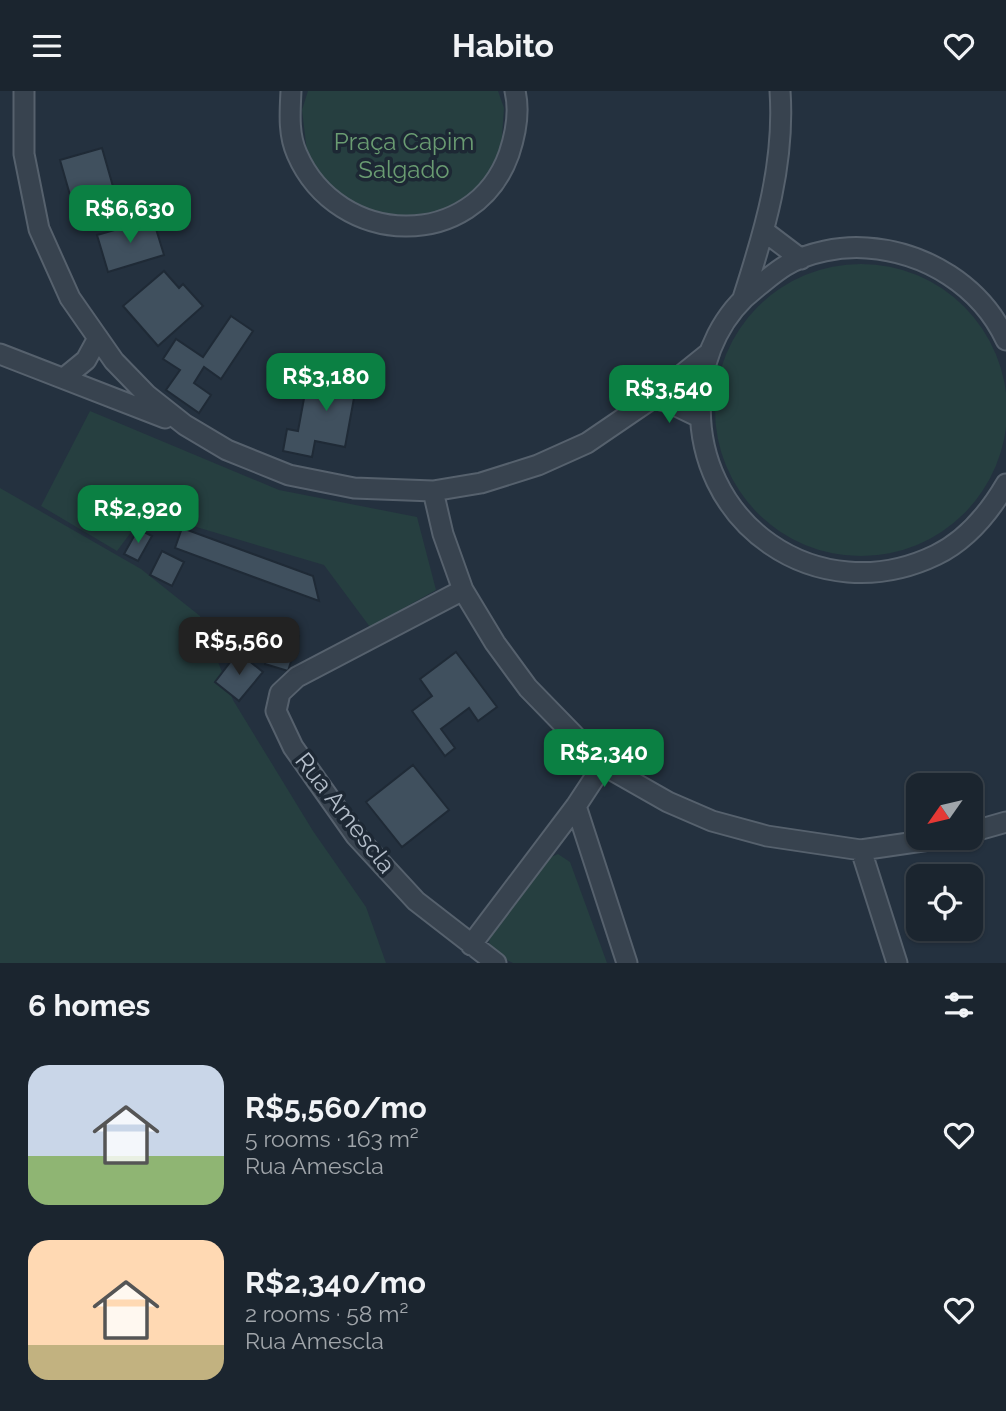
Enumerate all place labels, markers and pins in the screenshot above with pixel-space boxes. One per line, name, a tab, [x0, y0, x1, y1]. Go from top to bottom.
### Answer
pin: R$6,630	[65, 185, 195, 245]
pin: R$3,180	[261, 353, 391, 413]
pin: R$3,540	[604, 365, 734, 425]
pin: R$2,920	[73, 485, 203, 545]
pin: R$5,560	[174, 617, 304, 677]
pin: R$2,340	[539, 729, 669, 789]

